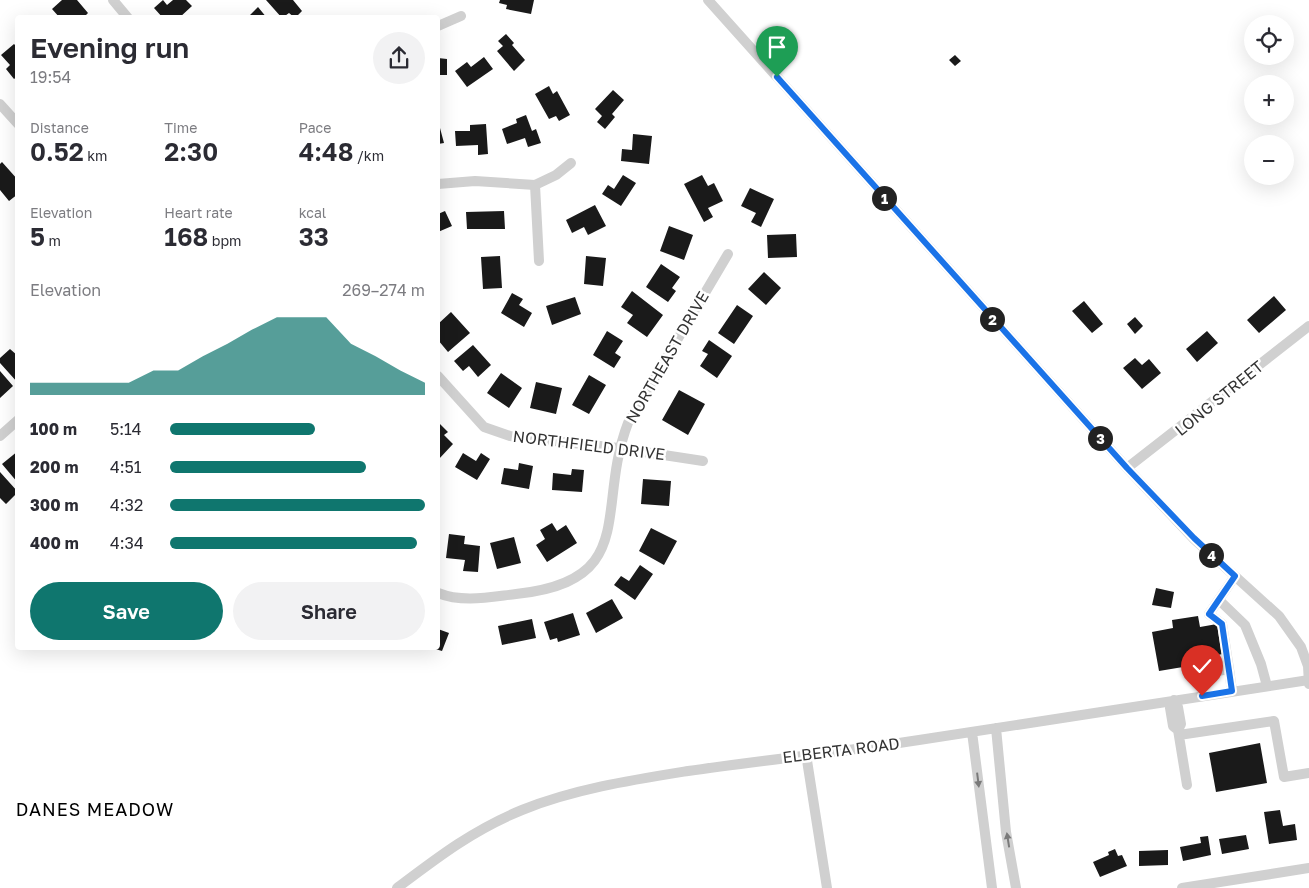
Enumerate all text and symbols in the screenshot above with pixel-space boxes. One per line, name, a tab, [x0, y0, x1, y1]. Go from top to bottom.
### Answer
map controls	[1244, 15, 1294, 185]
button: locate	[1244, 15, 1294, 65]
pin	[756, 26, 798, 77]
text: Evening run	[30, 31, 189, 64]
button: share	[373, 32, 425, 84]
icon: arrive	[763, 33, 791, 61]
text: 19:54	[30, 67, 71, 87]
button: +	[1244, 75, 1294, 125]
text: Distance	[30, 119, 89, 136]
text: Time	[164, 119, 197, 136]
text: Pace	[299, 119, 331, 136]
button: −	[1244, 135, 1294, 185]
text: 0.52	[30, 136, 84, 167]
text: 2:30	[164, 136, 218, 167]
text: 4:48	[299, 136, 354, 167]
text: km	[84, 147, 108, 164]
text: /km	[354, 147, 384, 164]
pin: 1	[872, 186, 896, 210]
text: 1	[881, 190, 888, 207]
text: Elevation	[30, 204, 92, 221]
text: Heart rate	[164, 204, 233, 221]
text: kcal	[299, 204, 326, 221]
text: 5	[30, 221, 45, 252]
text: 168	[164, 221, 208, 252]
text: 33	[299, 221, 329, 252]
text: m	[45, 232, 61, 249]
text: bpm	[208, 232, 241, 249]
text: Elevation	[30, 280, 101, 300]
text: 269–274 m	[342, 280, 425, 300]
street label: NORTHEAST DRIVE	[621, 288, 713, 426]
pin: 2	[980, 306, 1004, 332]
text: 2	[988, 311, 997, 328]
street label: LONG STREET	[1171, 356, 1267, 440]
text: 100 m	[30, 419, 77, 439]
text: 5:14	[110, 419, 142, 439]
street label: NORTHFIELD DRIVE	[512, 426, 666, 464]
pin: 3	[1088, 426, 1112, 450]
text: 3	[1096, 430, 1105, 447]
text: 200 m	[30, 457, 79, 477]
text: 4:51	[110, 457, 142, 477]
text: 300 m	[30, 495, 79, 515]
text: 4:32	[110, 495, 143, 515]
text: 400 m	[30, 533, 79, 553]
text: 4:34	[110, 533, 144, 553]
pin: 4	[1198, 542, 1224, 568]
text: 4	[1207, 547, 1216, 564]
button: Save	[30, 582, 223, 640]
button: Share	[233, 582, 425, 640]
pin	[1181, 645, 1223, 696]
icon: check	[1188, 652, 1216, 680]
street label: ELBERTA ROAD	[781, 733, 901, 767]
one-way arrow	[974, 772, 982, 788]
district label: DANES MEADOW	[16, 798, 174, 820]
one-way arrow	[1003, 832, 1011, 848]

